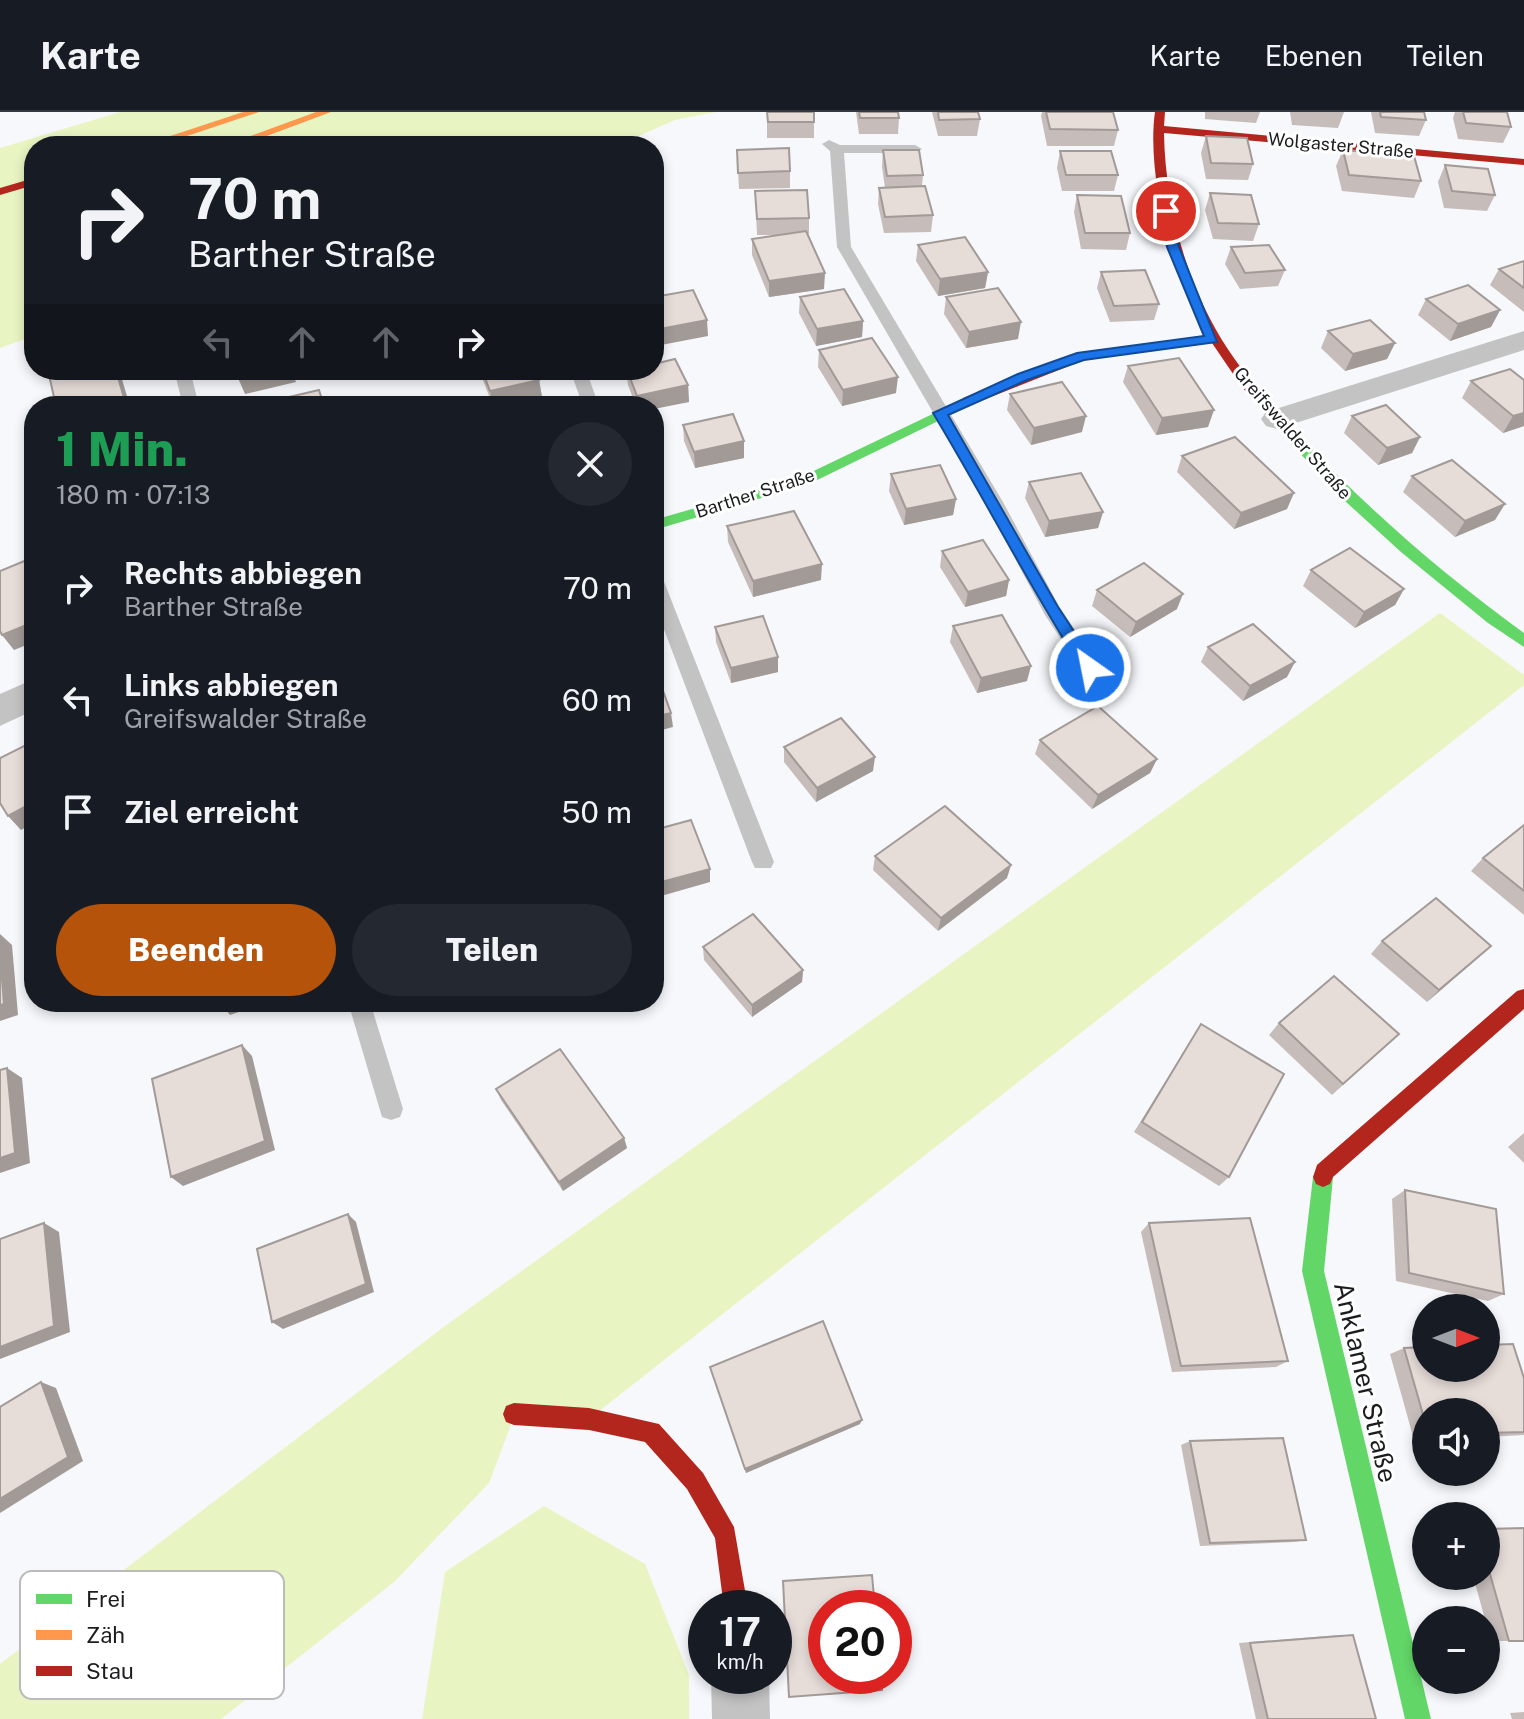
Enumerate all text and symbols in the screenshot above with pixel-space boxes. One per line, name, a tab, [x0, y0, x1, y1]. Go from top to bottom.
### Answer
text: Karte	[40, 33, 141, 78]
text: Karte	[1150, 39, 1221, 72]
text: Ebenen	[1265, 39, 1363, 72]
text: Teilen	[1407, 39, 1484, 72]
street label: Wolgaster Straße	[1267, 128, 1415, 162]
text: 70 m	[188, 166, 321, 232]
icon: right	[56, 168, 160, 272]
pin	[1132, 177, 1200, 245]
icon: arrive	[1144, 189, 1188, 233]
text: Barther Straße	[188, 233, 436, 275]
icon: left	[196, 320, 240, 364]
icon: ahead	[280, 320, 324, 364]
icon: ahead	[364, 320, 408, 364]
icon: right	[448, 320, 492, 364]
street label: Greifswalder Straße	[1230, 363, 1356, 503]
text: 1 Min.	[56, 420, 188, 477]
button: close	[548, 422, 632, 506]
street label: Barther Straße	[693, 464, 817, 522]
text: 180 m · 07:13	[56, 479, 210, 510]
text: Rechts abbiegen	[124, 555, 362, 591]
icon: right	[56, 566, 100, 610]
text: 70 m	[563, 570, 632, 606]
text: Barther Straße	[124, 591, 303, 622]
position arrow	[1048, 626, 1132, 710]
text: Links abbiegen	[124, 667, 339, 703]
icon: left	[56, 678, 100, 722]
text: 60 m	[562, 682, 632, 718]
text: Greifswalder Straße	[124, 703, 367, 734]
icon: arrive	[56, 790, 100, 834]
text: Ziel erreicht	[124, 794, 299, 830]
text: 50 m	[561, 794, 632, 830]
button: Beenden	[56, 904, 336, 996]
button: Teilen	[352, 904, 632, 996]
street label: Anklamer Straße	[1328, 1279, 1404, 1485]
north arrow	[1412, 1294, 1500, 1382]
map controls	[1412, 1294, 1500, 1694]
button: sound	[1412, 1398, 1500, 1486]
button: +	[1412, 1502, 1500, 1590]
legend	[20, 1571, 284, 1699]
text: Frei	[86, 1586, 125, 1612]
speed limit sign: 20	[808, 1590, 912, 1694]
button: −	[1412, 1606, 1500, 1694]
text: 17	[719, 1608, 761, 1655]
text: Zäh	[86, 1622, 125, 1648]
text: km/h	[716, 1650, 764, 1674]
text: Stau	[86, 1658, 134, 1684]

